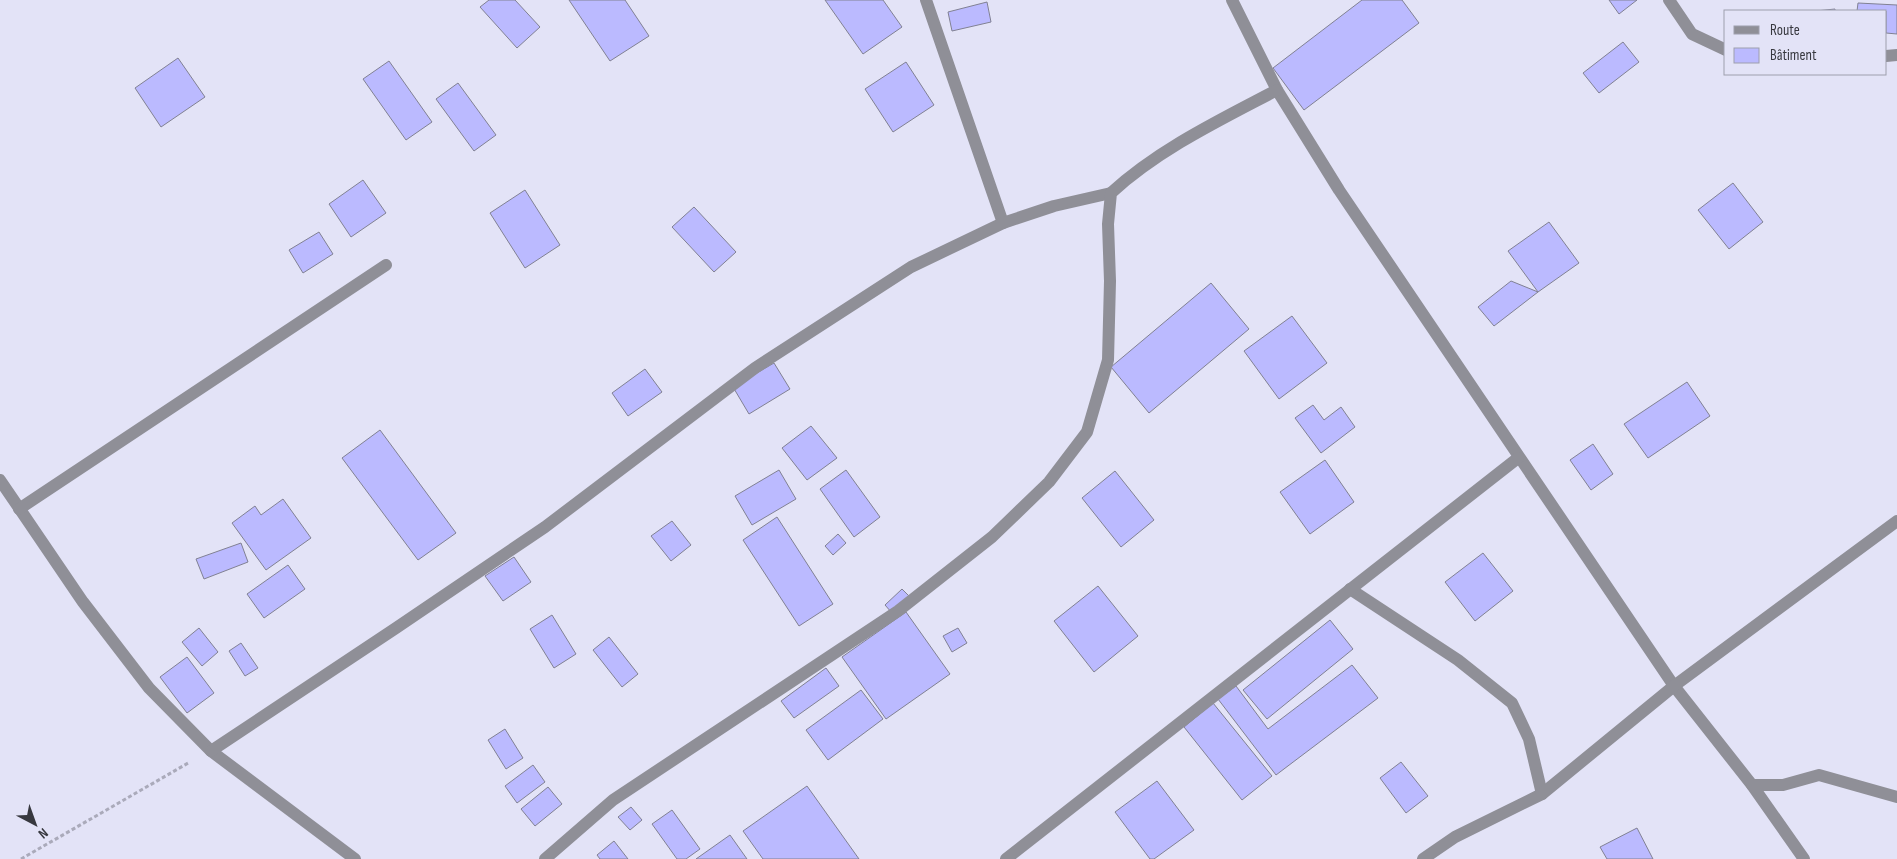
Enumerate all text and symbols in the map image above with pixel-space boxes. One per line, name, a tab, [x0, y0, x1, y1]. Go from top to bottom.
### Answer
legend	[1724, 10, 1887, 75]
text: Route	[1770, 21, 1800, 40]
text: Bâtiment	[1770, 46, 1817, 65]
north arrow	[10, 799, 60, 849]
text: N	[35, 825, 52, 842]

